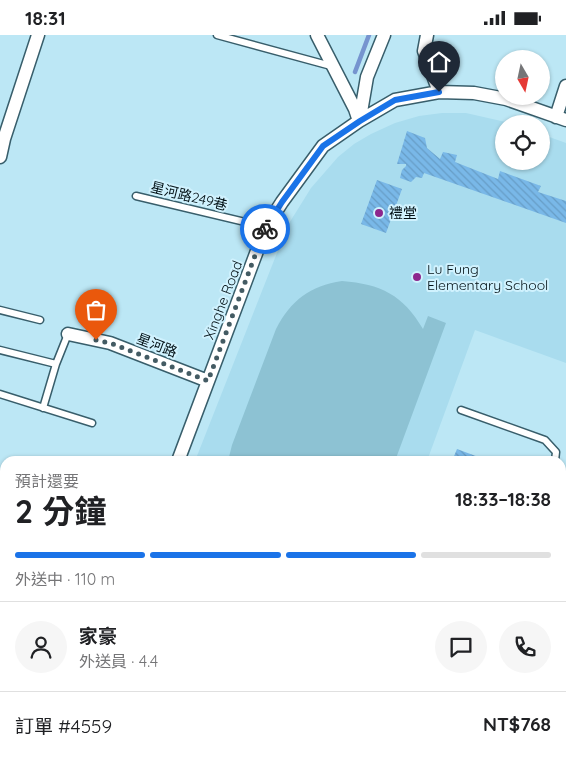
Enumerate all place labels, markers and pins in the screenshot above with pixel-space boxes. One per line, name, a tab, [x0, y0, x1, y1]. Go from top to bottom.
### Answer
pin	[418, 41, 460, 92]
place label: 禮堂	[389, 204, 417, 222]
marker: 禮堂	[373, 207, 385, 219]
place label: Lu Fung Elementary School	[427, 260, 548, 294]
marker: Lu Fung Elementary School	[411, 271, 423, 283]
pin	[75, 289, 117, 340]

